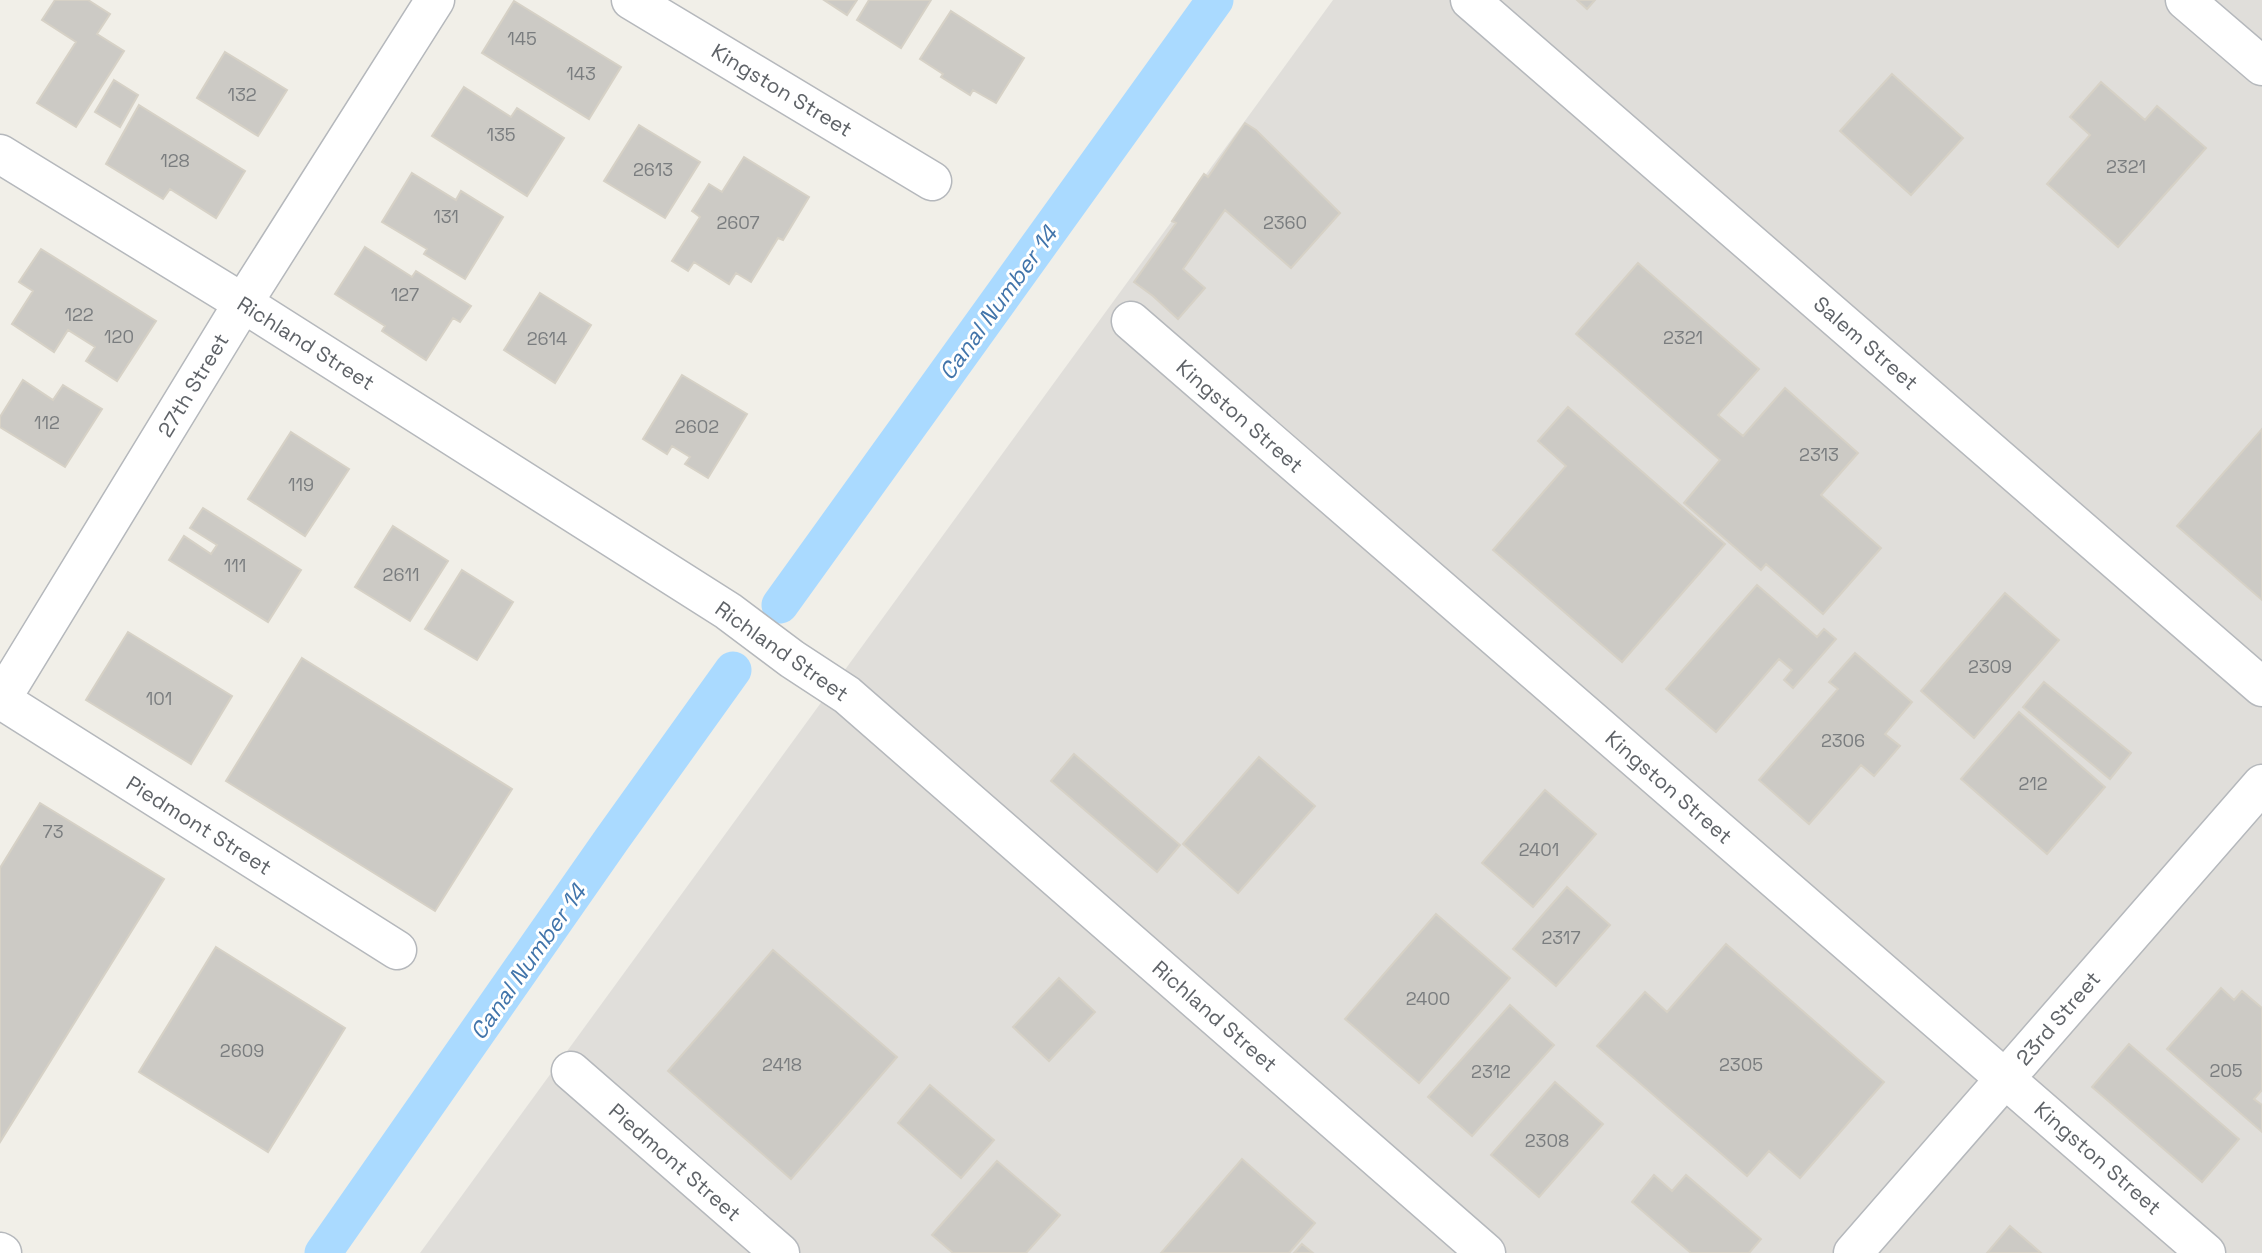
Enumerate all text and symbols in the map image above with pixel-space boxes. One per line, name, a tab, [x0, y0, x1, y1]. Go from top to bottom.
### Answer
house number: 145	[507, 27, 537, 50]
street label: Kingston Street	[707, 37, 857, 143]
house number: 143	[566, 62, 596, 85]
house number: 132	[227, 83, 257, 106]
house number: 135	[486, 123, 516, 146]
house number: 128	[160, 149, 190, 172]
house number: 2321	[2106, 155, 2146, 178]
house number: 2613	[633, 158, 673, 181]
house number: 131	[433, 205, 459, 228]
house number: 2607	[716, 211, 760, 234]
house number: 2360	[1263, 211, 1307, 234]
water label: Canal Number 14	[932, 219, 1065, 386]
house number: 127	[391, 283, 419, 306]
street label: Richland Street	[232, 290, 380, 396]
street label: Salem Street	[1808, 290, 1924, 396]
house number: 122	[64, 303, 94, 326]
house number: 120	[104, 325, 134, 348]
house number: 2321	[1663, 326, 1703, 349]
house number: 2614	[527, 327, 567, 350]
street label: 27th Street	[151, 328, 235, 442]
street label: Kingston Street	[1171, 353, 1309, 479]
house number: 112	[34, 411, 60, 434]
house number: 2602	[675, 415, 719, 438]
house number: 2313	[1799, 443, 1839, 466]
house number: 119	[288, 473, 314, 496]
house number: 111	[224, 554, 246, 577]
house number: 2611	[383, 563, 419, 586]
street label: Richland Street	[710, 595, 854, 707]
house number: 2309	[1968, 655, 2012, 678]
house number: 101	[146, 687, 172, 710]
street label: Kingston Street	[1600, 724, 1738, 850]
house number: 2306	[1821, 729, 1865, 752]
street label: Piedmont Street	[121, 769, 277, 881]
house number: 212	[2018, 772, 2048, 795]
house number: 73	[42, 820, 64, 843]
house number: 2401	[1519, 838, 1559, 861]
water label: Canal Number 14	[463, 877, 594, 1046]
house number: 2317	[1541, 926, 1581, 949]
street label: Richland Street	[1147, 954, 1283, 1078]
street label: 23rd Street	[2010, 965, 2106, 1071]
house number: 2400	[1406, 987, 1450, 1010]
house number: 2609	[220, 1039, 264, 1062]
house number: 2418	[762, 1053, 802, 1076]
house number: 2305	[1719, 1053, 1763, 1076]
house number: 205	[2209, 1059, 2243, 1082]
house number: 2312	[1471, 1060, 1511, 1083]
street label: Kingston Street	[2029, 1095, 2167, 1221]
street label: Piedmont Street	[603, 1097, 747, 1227]
house number: 2308	[1525, 1129, 1569, 1152]

